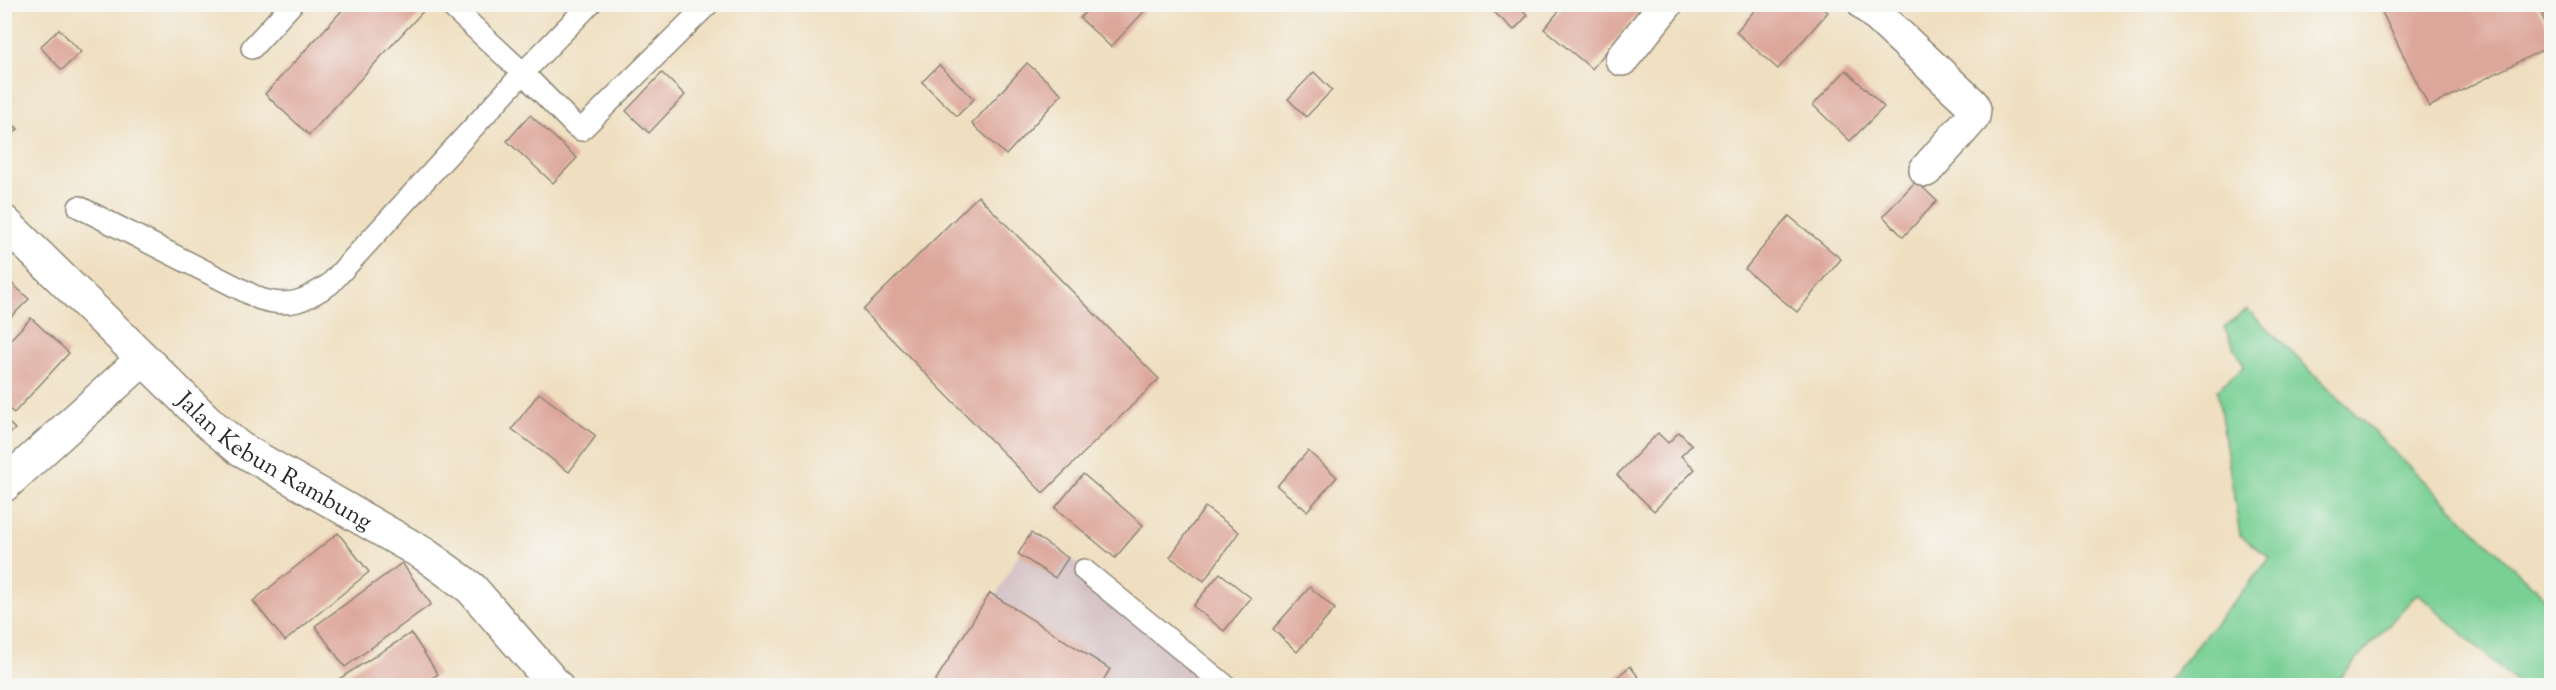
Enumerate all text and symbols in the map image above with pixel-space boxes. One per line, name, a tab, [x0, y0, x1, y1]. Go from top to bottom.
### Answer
street label: Jalan Kebun Rambung	[167, 384, 378, 540]

